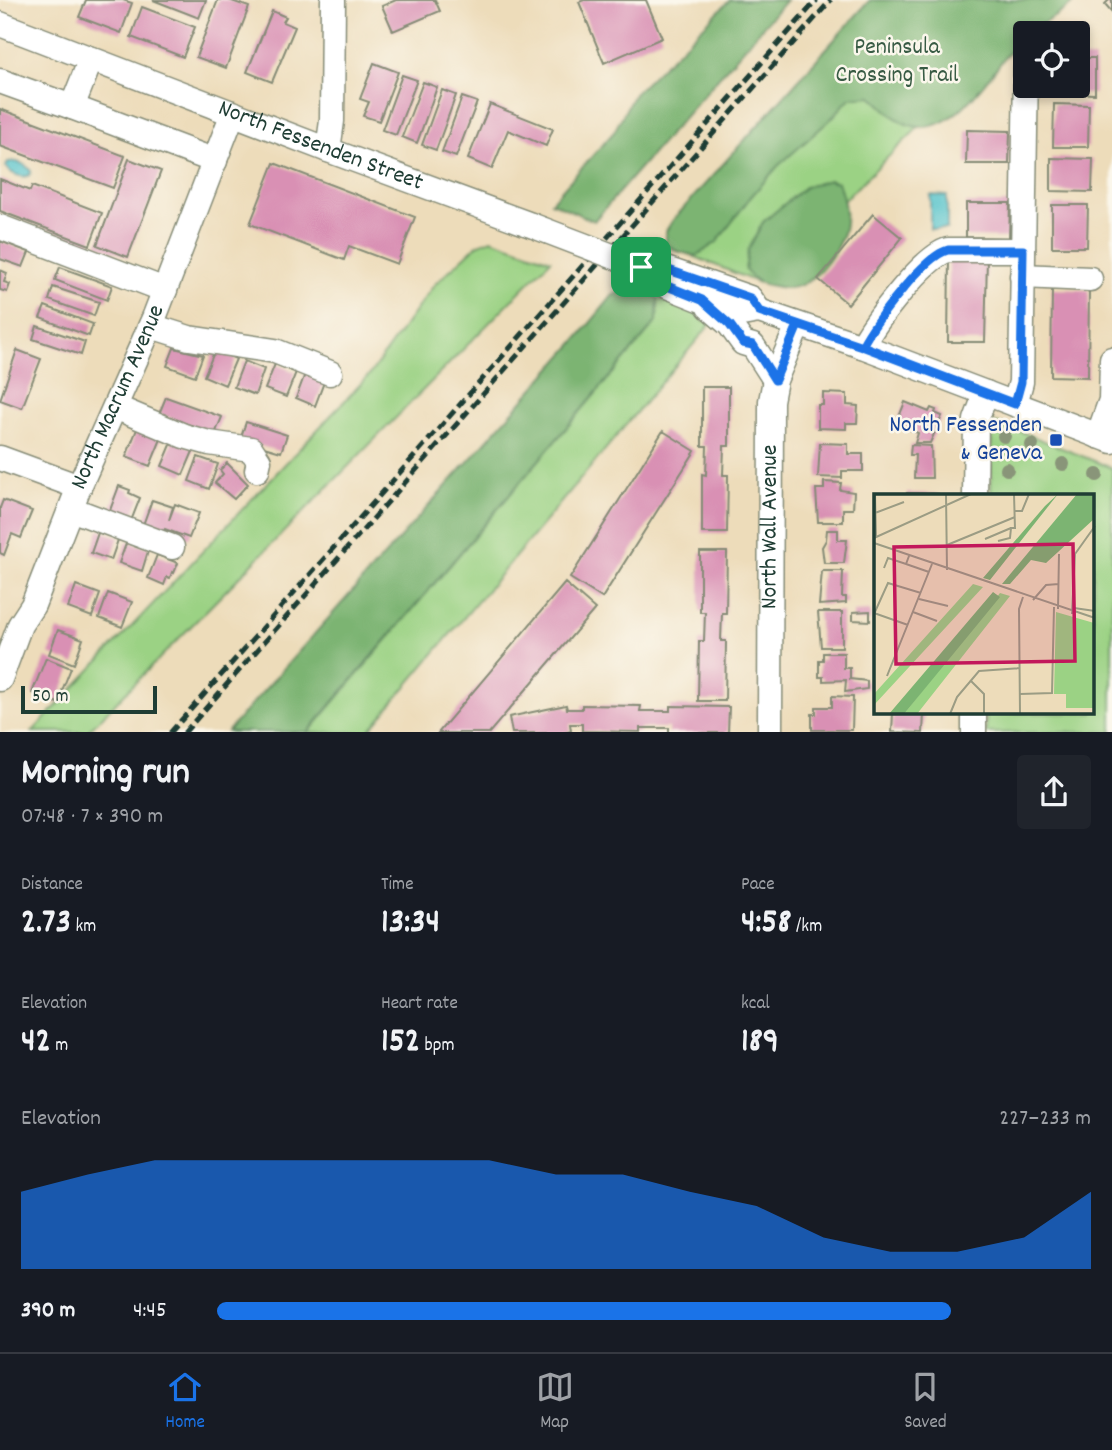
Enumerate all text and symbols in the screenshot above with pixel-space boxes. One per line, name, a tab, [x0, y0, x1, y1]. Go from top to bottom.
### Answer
map controls	[1013, 21, 1090, 98]
button: locate	[1013, 21, 1090, 98]
park label: Peninsula Crossing Trail	[836, 31, 959, 93]
street label: North Fessenden Street	[213, 92, 428, 201]
pin	[611, 237, 671, 297]
icon: arrive	[622, 248, 660, 286]
street label: North Macrum Avenue	[63, 300, 174, 495]
place label: North Fessenden & Geneva	[889, 409, 1043, 471]
marker: North Fessenden & Geneva	[1048, 432, 1064, 448]
street label: North Wall Avenue	[753, 445, 788, 609]
inset map	[874, 494, 1094, 715]
scale bar	[21, 684, 158, 715]
text: 50 m	[32, 684, 69, 711]
text: Morning run	[21, 747, 190, 802]
button: share	[1017, 755, 1091, 829]
text: 07:48 · 7 × 390 m	[21, 801, 163, 834]
text: Distance	[21, 872, 83, 899]
text: Time	[381, 872, 414, 899]
text: Pace	[741, 872, 775, 899]
text: 2.73	[21, 899, 71, 949]
text: 13:34	[381, 899, 440, 949]
text: 4:58	[741, 899, 792, 949]
text: km	[71, 914, 96, 941]
text: /km	[792, 914, 822, 941]
text: Elevation	[21, 991, 87, 1018]
text: Heart rate	[381, 991, 458, 1018]
text: kcal	[741, 991, 770, 1018]
text: 42	[21, 1018, 51, 1068]
text: 152	[381, 1018, 420, 1068]
text: 189	[741, 1018, 779, 1068]
text: m	[51, 1033, 68, 1060]
text: bpm	[420, 1033, 455, 1060]
text: Elevation	[21, 1103, 101, 1136]
text: 227–233 m	[999, 1103, 1091, 1136]
text: 390 m	[21, 1295, 75, 1328]
text: 4:45	[133, 1295, 167, 1328]
tab: Home	[165, 1368, 205, 1437]
tab: Map	[536, 1368, 574, 1437]
tab: Saved	[904, 1368, 947, 1437]

